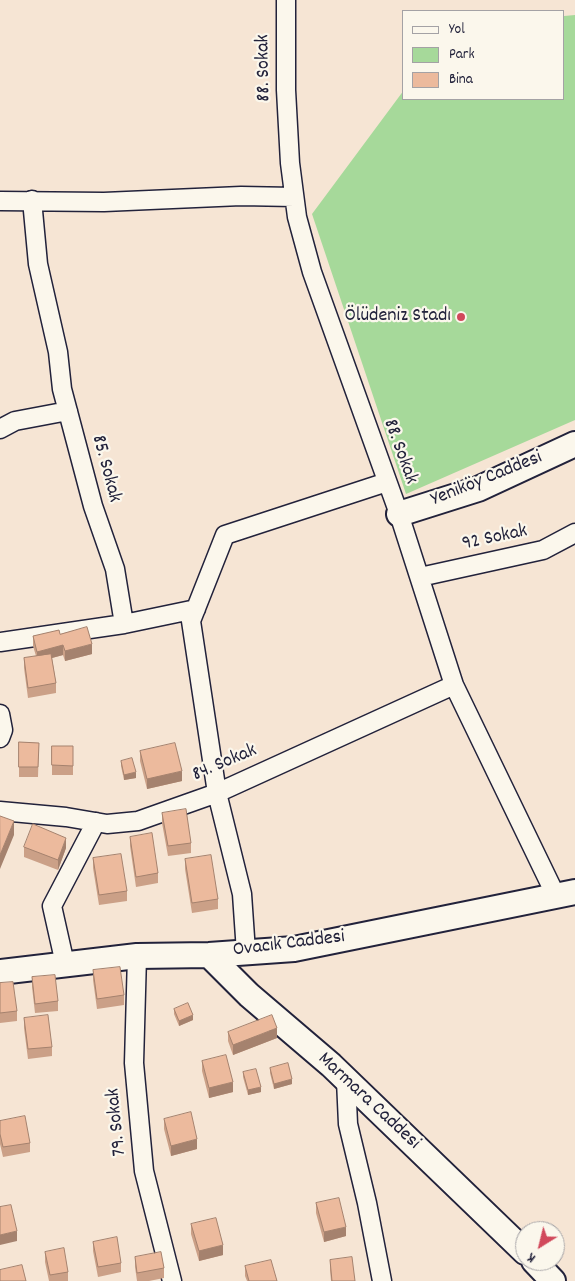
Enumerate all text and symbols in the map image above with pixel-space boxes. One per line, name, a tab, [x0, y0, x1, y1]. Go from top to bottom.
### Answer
legend	[402, 10, 565, 100]
text: Yol	[449, 19, 465, 41]
street label: 88. Sokak	[252, 34, 278, 102]
text: Park	[449, 44, 475, 66]
text: Bina	[449, 69, 473, 91]
place label: Ölüdeniz Stadı	[345, 305, 451, 329]
marker: Ölüdeniz Stadı	[455, 311, 467, 323]
street label: 88. Sokak	[376, 416, 422, 488]
street label: 85. Sokak	[85, 433, 125, 505]
street label: Yeniköy Caddesi	[428, 447, 546, 513]
street label: 92 Sokak	[460, 520, 530, 558]
street label: 84. Sokak	[189, 740, 261, 788]
street label: Ovacık Caddesi	[232, 926, 346, 964]
street label: Marmara Caddesi	[312, 1048, 424, 1156]
street label: 79. Sokak	[103, 1087, 133, 1157]
north arrow	[515, 1221, 565, 1271]
text: K	[523, 1247, 540, 1267]

